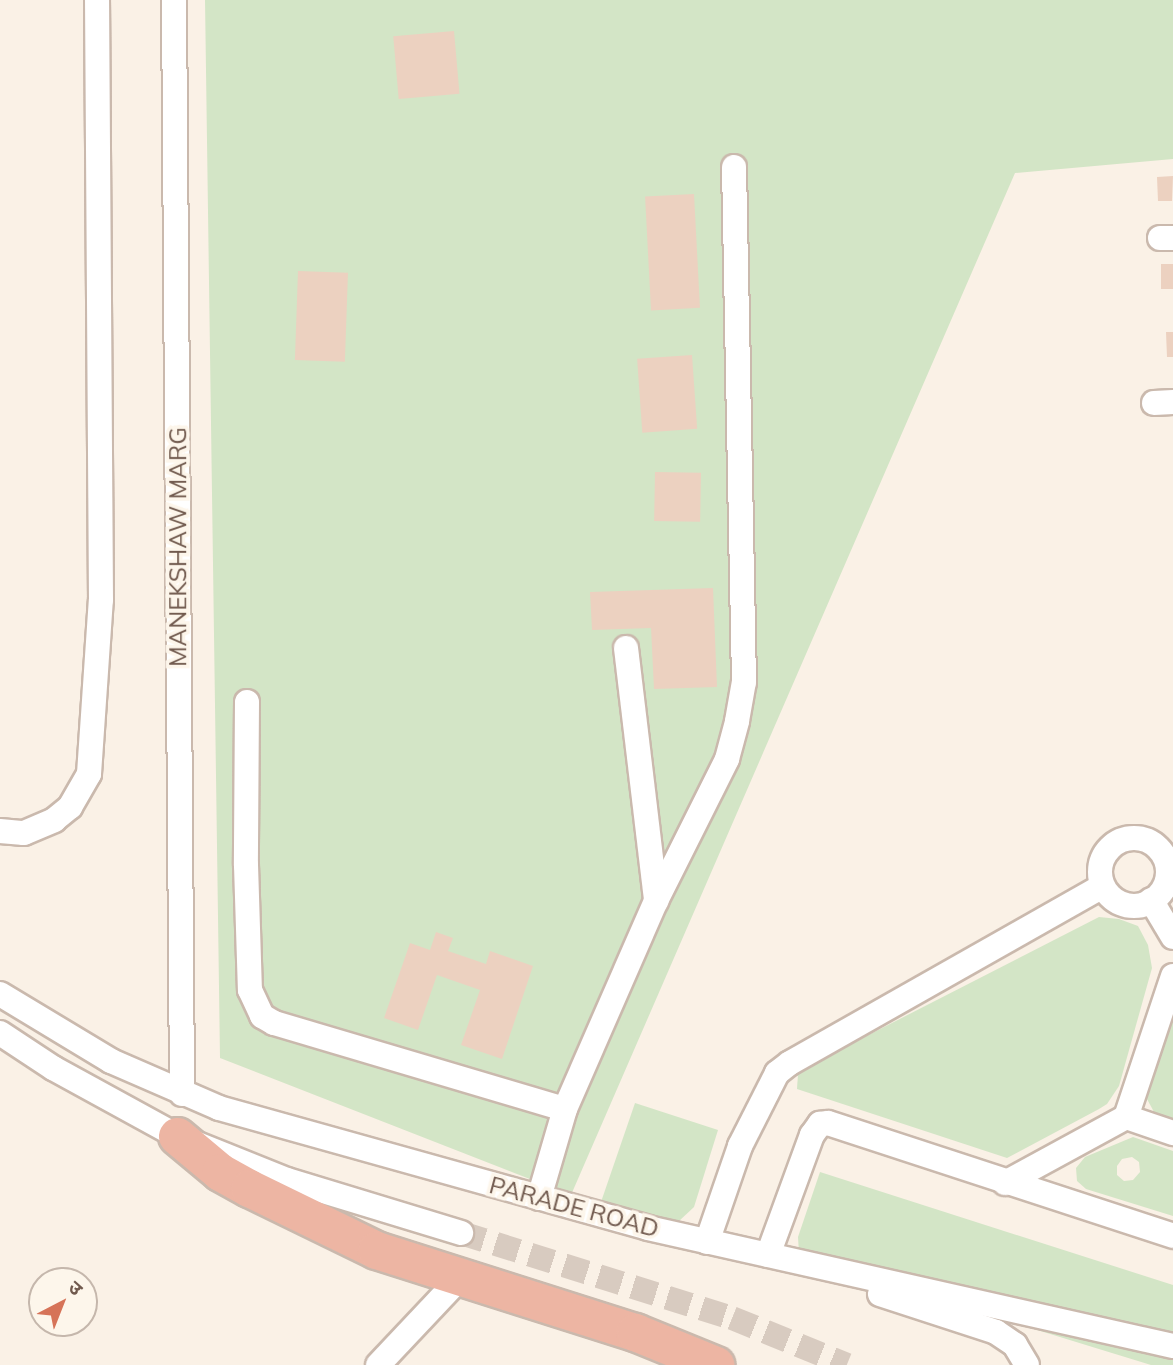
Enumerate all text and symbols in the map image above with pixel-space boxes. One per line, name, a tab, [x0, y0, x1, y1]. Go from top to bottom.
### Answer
street label: MANEKSHAW MARG	[164, 427, 192, 667]
street label: PARADE ROAD	[486, 1171, 662, 1243]
north arrow	[28, 1267, 98, 1337]
text: उ	[64, 1275, 88, 1301]

